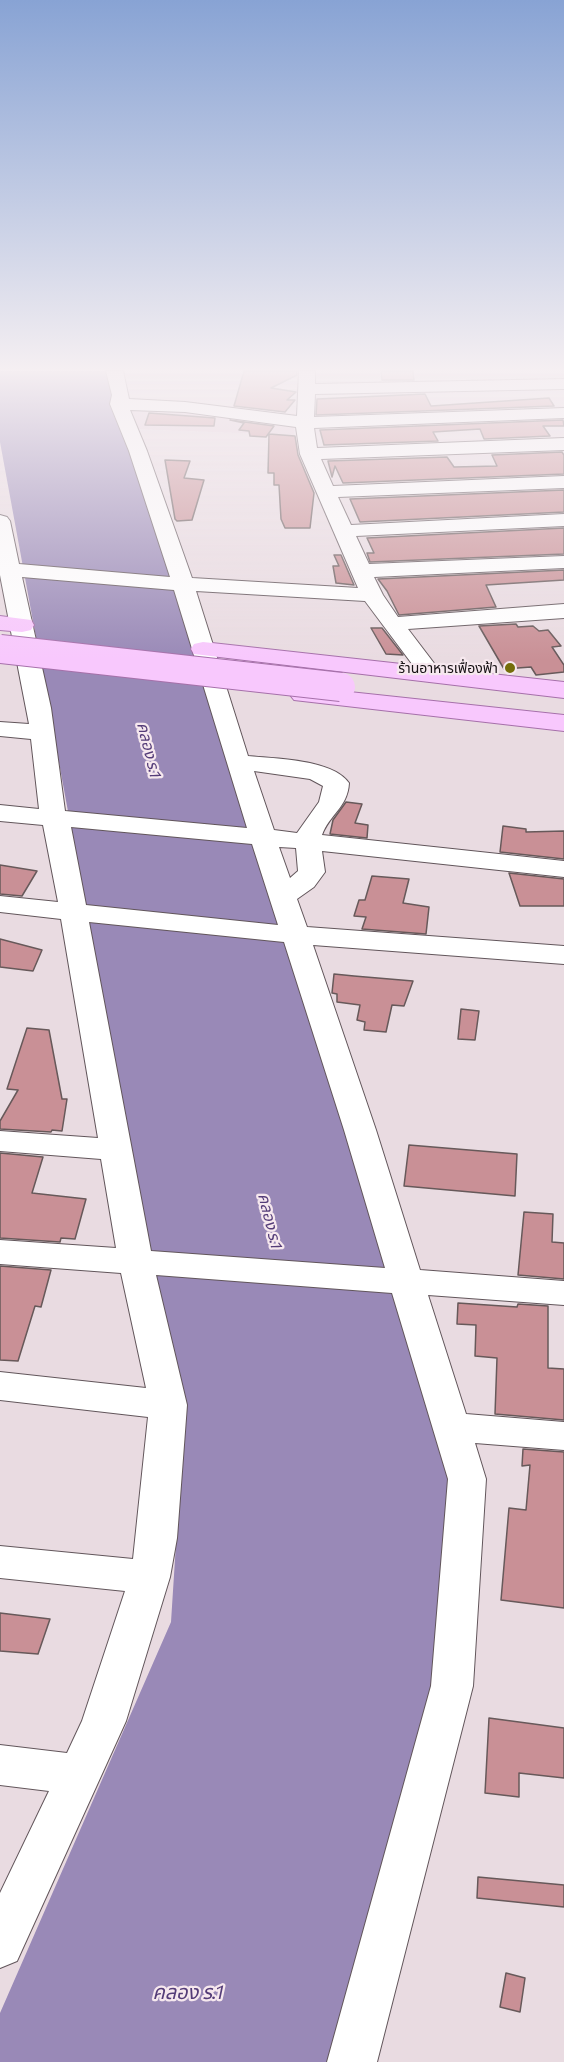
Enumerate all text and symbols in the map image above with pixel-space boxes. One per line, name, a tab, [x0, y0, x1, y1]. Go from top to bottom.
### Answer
place label: ร้านอาหารเฟื่องฟ้า	[398, 660, 498, 676]
marker: ร้านอาหารเฟื่องฟ้า	[503, 661, 517, 675]
water label: คลอง ร.1	[133, 720, 165, 780]
water label: คลอง ร.1	[254, 1191, 286, 1251]
water label: คลอง ร.1	[152, 1980, 224, 2004]

